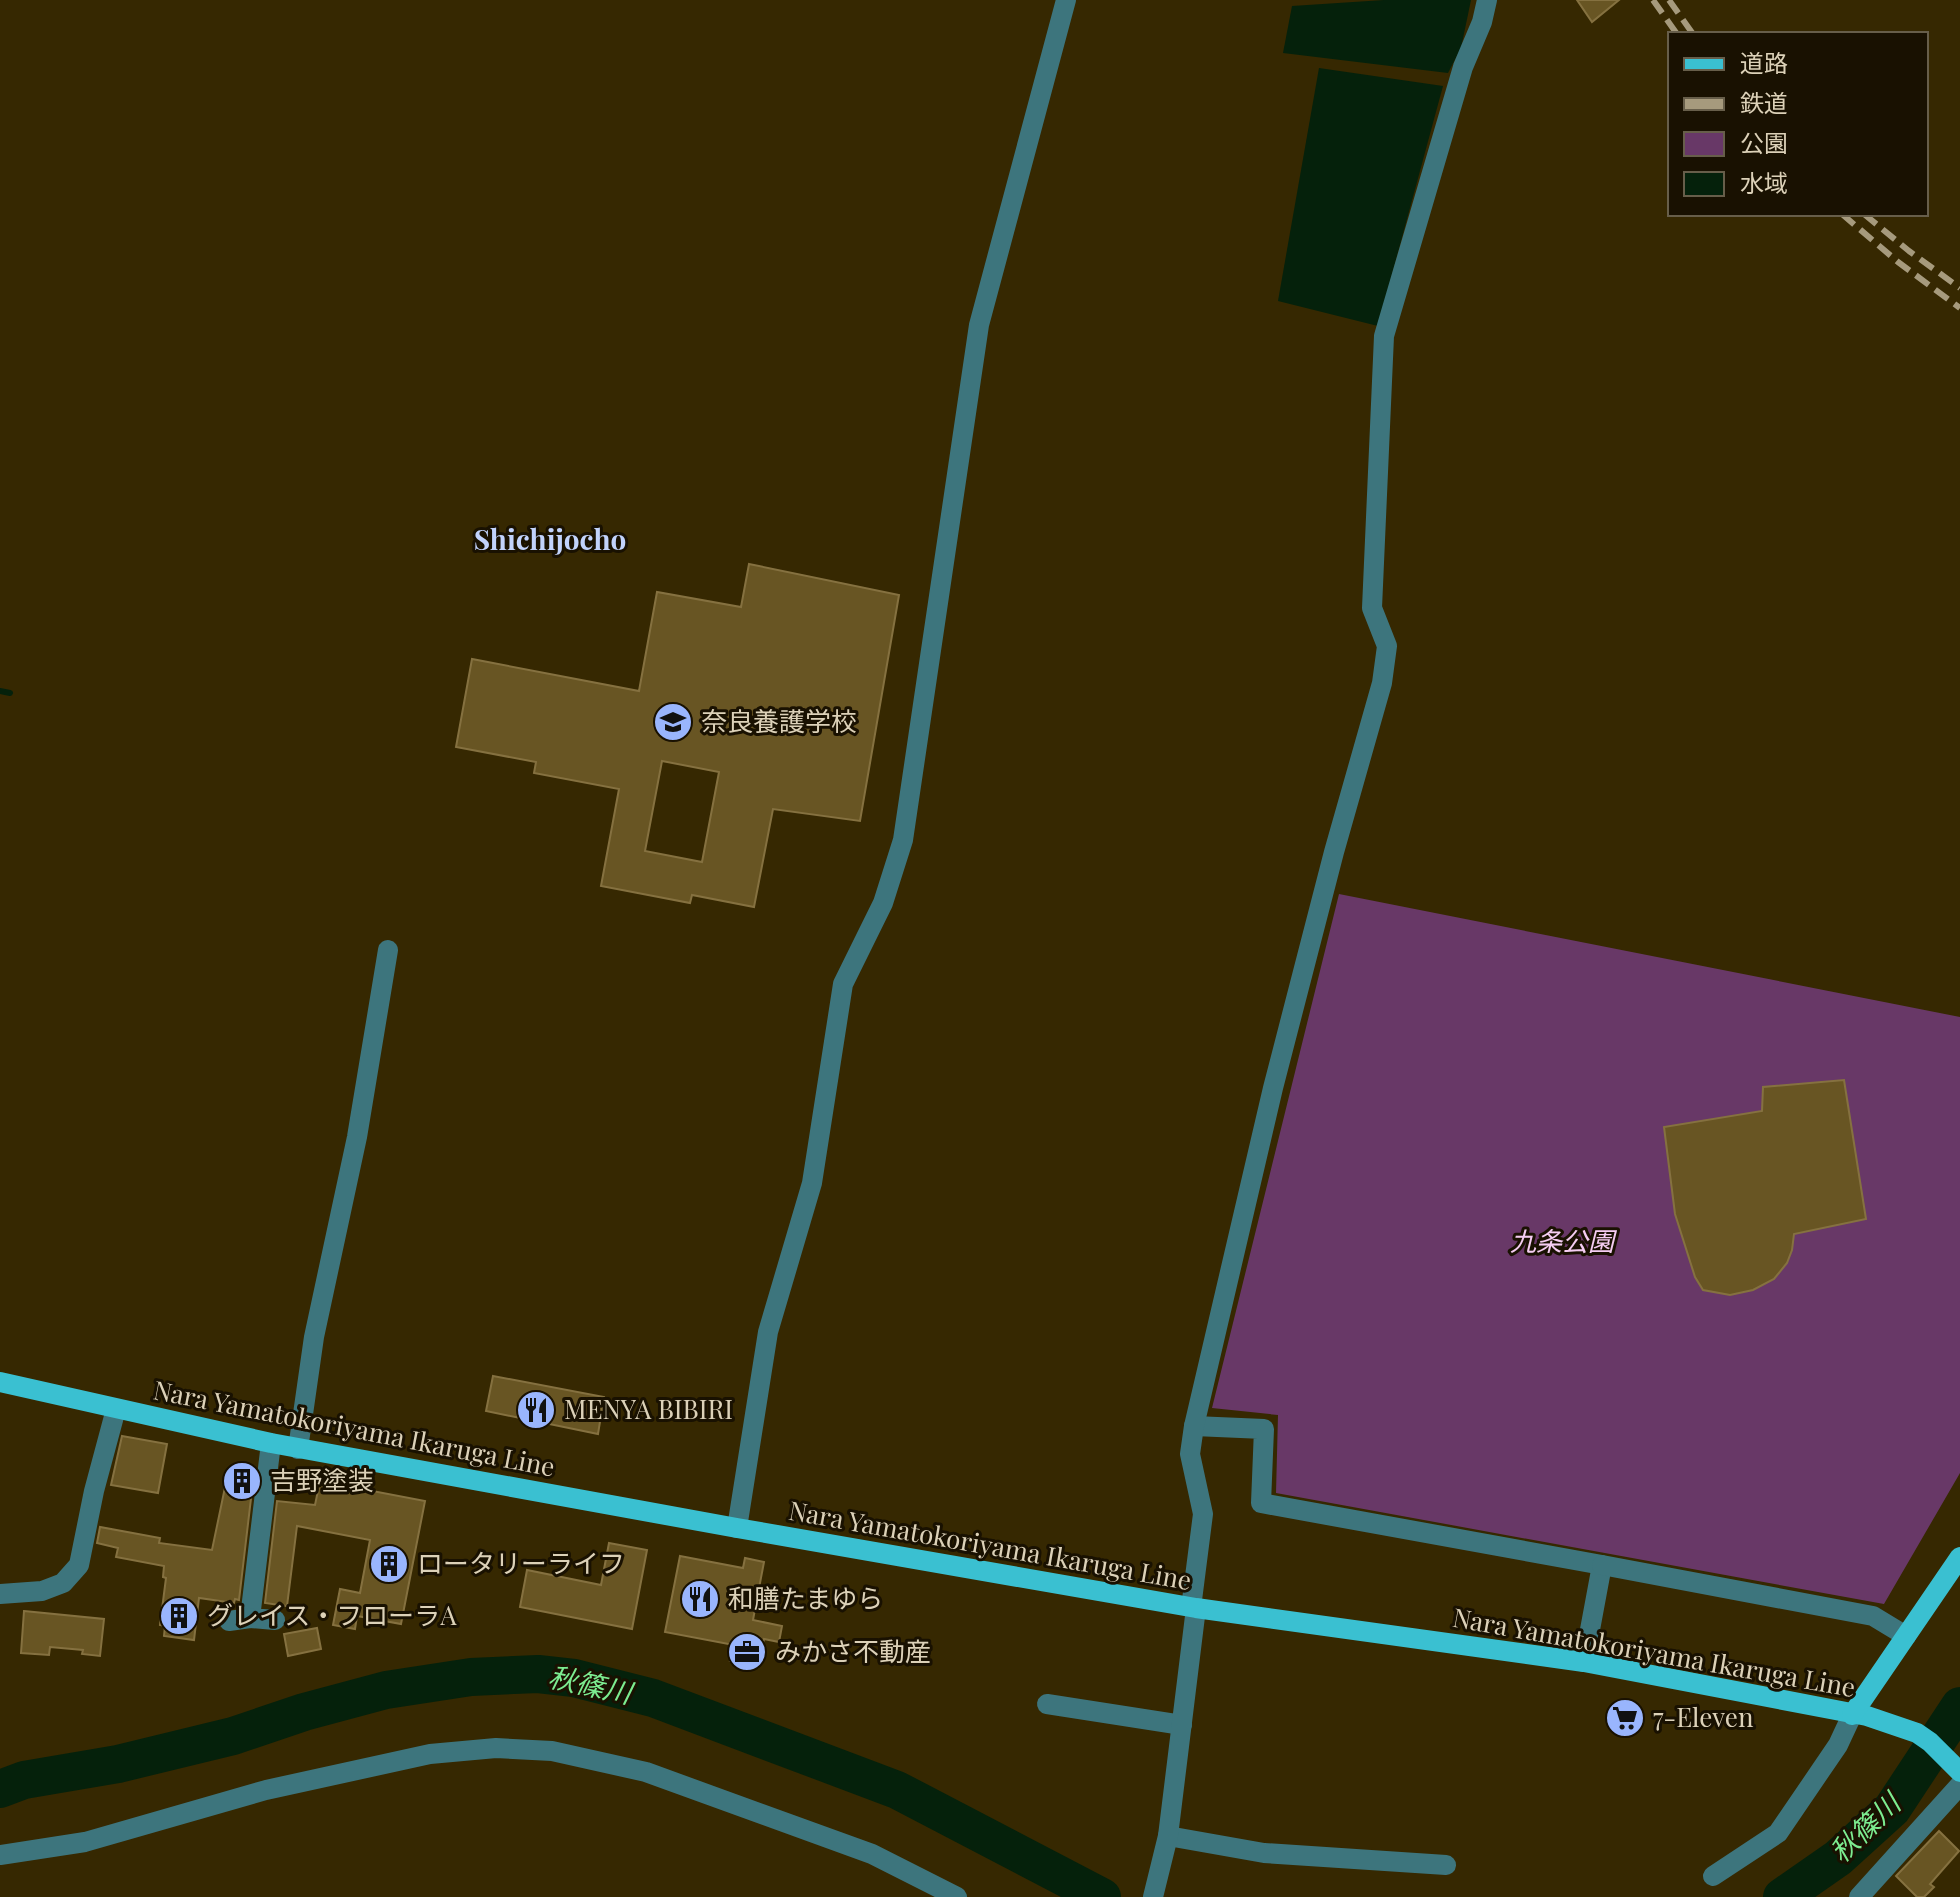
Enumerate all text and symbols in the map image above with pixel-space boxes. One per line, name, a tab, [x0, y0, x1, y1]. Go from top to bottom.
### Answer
legend	[1668, 32, 1928, 216]
text: 道路	[1740, 46, 1788, 78]
text: 鉄道	[1740, 86, 1788, 118]
text: 公園	[1740, 126, 1788, 158]
text: 水域	[1740, 166, 1788, 198]
district label: Shichijocho	[474, 520, 626, 557]
school or university icon: 奈良養護学校	[652, 701, 694, 743]
place label: 奈良養護学校	[701, 703, 857, 738]
park label: 九条公園	[1510, 1223, 1618, 1258]
street label: Nara Yamatokoriyama Ikaruga Line	[151, 1371, 558, 1484]
restaurant icon: MENYA BIBIRI	[515, 1389, 557, 1431]
place label: MENYA BIBIRI	[564, 1391, 733, 1426]
building icon: 吉野塗装	[221, 1460, 263, 1502]
place label: 吉野塗装	[270, 1462, 374, 1497]
street label: Nara Yamatokoriyama Ikaruga Line	[786, 1492, 1194, 1597]
building icon: ロータリーライフ	[368, 1543, 410, 1585]
place label: ロータリーライフ	[417, 1545, 625, 1580]
restaurant icon: 和膳たまゆら	[679, 1578, 721, 1620]
place label: 和膳たまゆら	[728, 1580, 883, 1615]
building icon: グレイス・フローラA	[158, 1595, 200, 1637]
place label: グレイス・フローラA	[207, 1597, 457, 1632]
street label: Nara Yamatokoriyama Ikaruga Line	[1450, 1599, 1858, 1704]
office icon: みかさ不動産	[726, 1631, 768, 1673]
place label: みかさ不動産	[775, 1633, 931, 1668]
water label: 秋篠川	[545, 1657, 638, 1711]
supermarket icon: 7-Eleven	[1604, 1697, 1646, 1739]
place label: 7-Eleven	[1653, 1699, 1754, 1734]
water label: 秋篠川	[1821, 1782, 1909, 1869]

